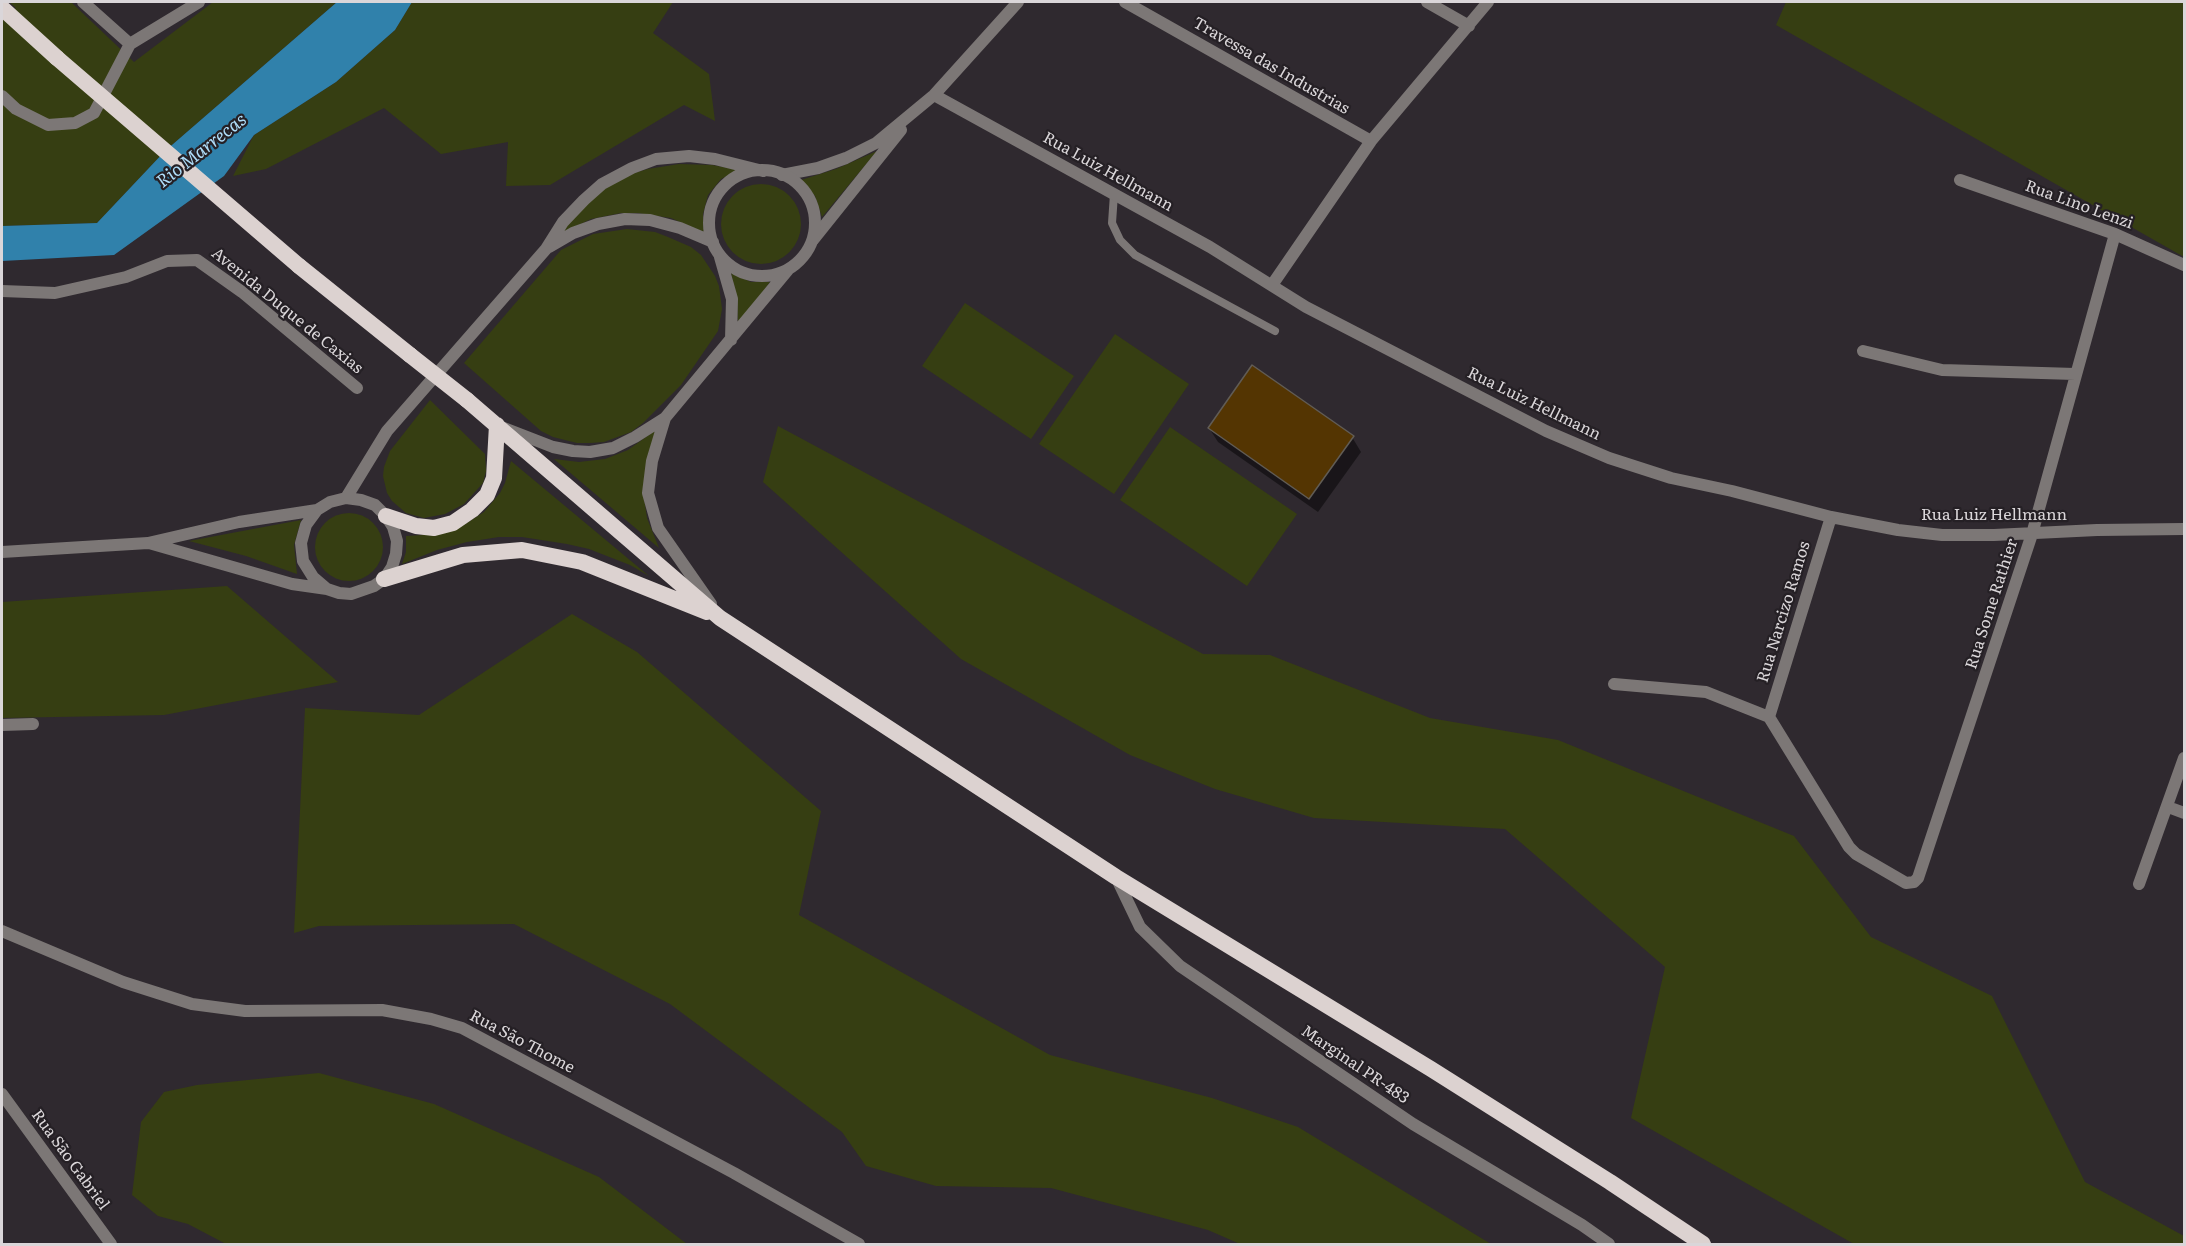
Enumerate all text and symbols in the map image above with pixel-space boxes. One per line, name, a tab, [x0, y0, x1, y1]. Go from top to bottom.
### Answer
street label: Travessa das Industrias	[1189, 13, 1353, 119]
water label: Rio Marrecas	[153, 109, 251, 193]
street label: Rua Luiz Hellmann	[1039, 128, 1177, 216]
street label: Rua Lino Lenzi	[2022, 177, 2136, 233]
street label: Avenida Duque de Caxias	[207, 244, 367, 378]
street label: Rua Luiz Hellmann	[1464, 363, 1604, 445]
street label: Rua Luiz Hellmann	[1921, 505, 2067, 525]
street label: Rua Some Rathier	[1962, 536, 2022, 672]
street label: Rua Narcizo Ramos	[1753, 539, 1815, 685]
street label: Rua São Thome	[466, 1006, 578, 1078]
street label: Marginal PR-483	[1297, 1022, 1413, 1108]
street label: Rua São Gabriel	[27, 1106, 113, 1214]

